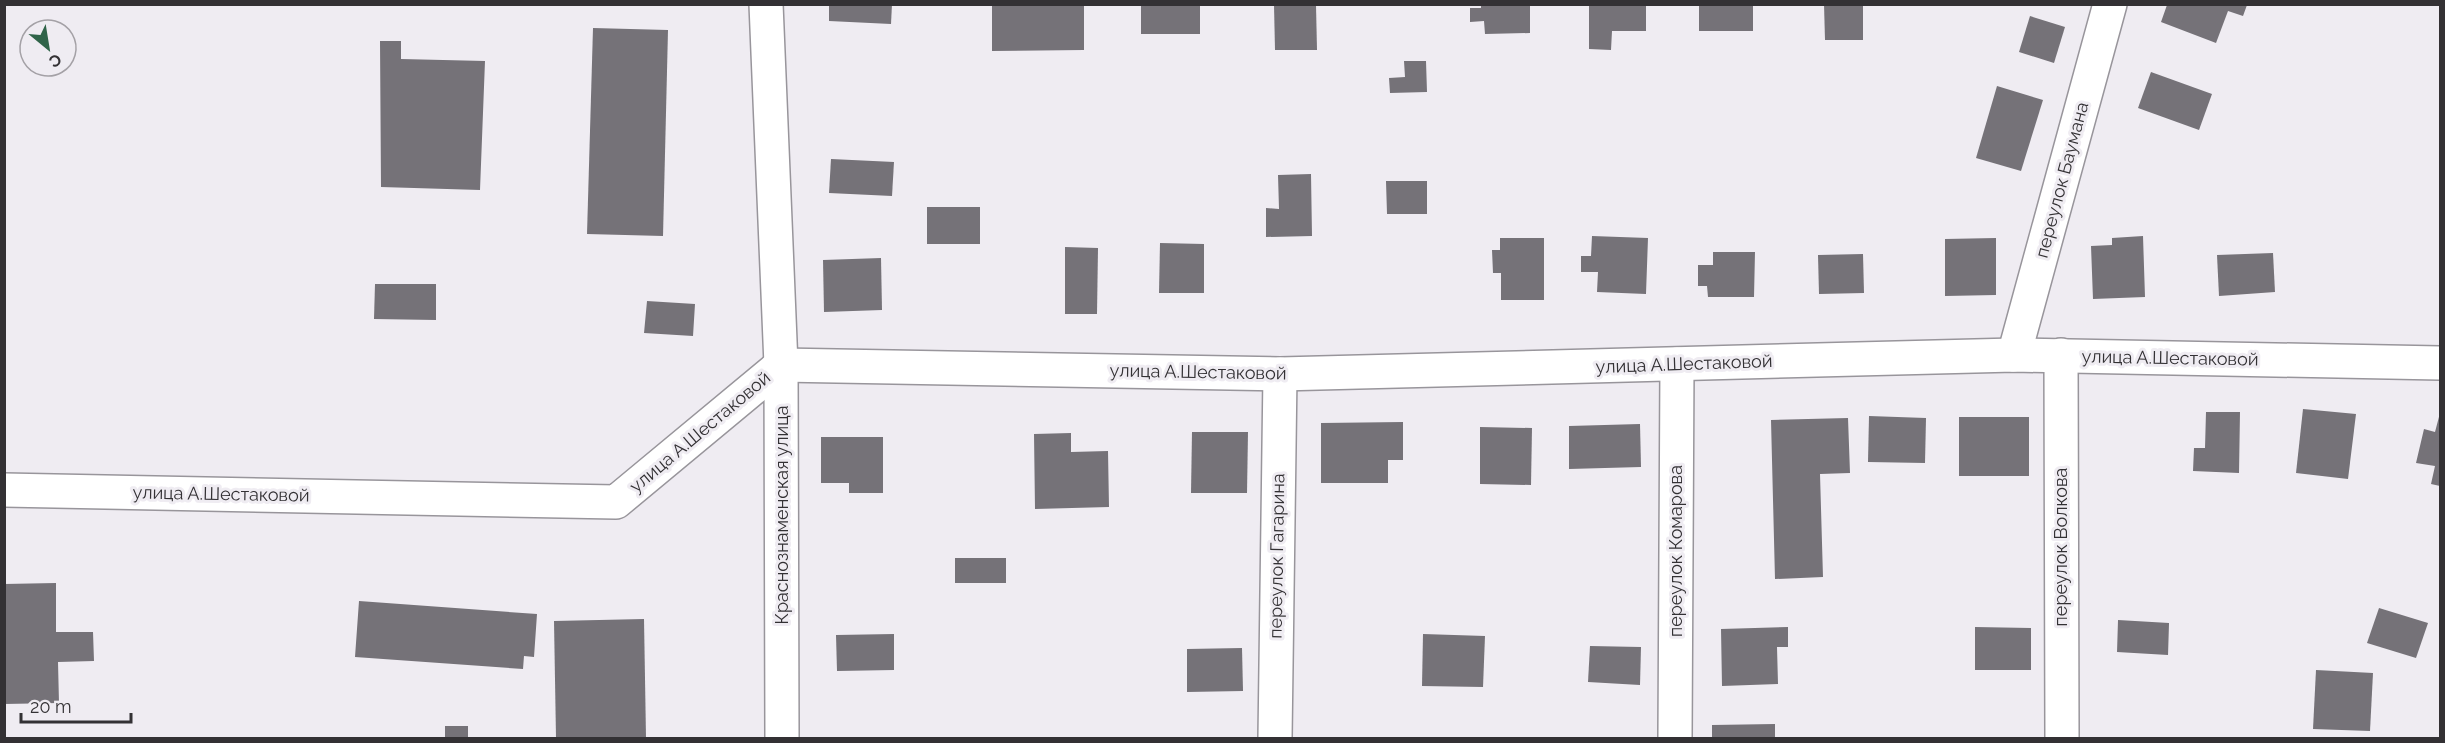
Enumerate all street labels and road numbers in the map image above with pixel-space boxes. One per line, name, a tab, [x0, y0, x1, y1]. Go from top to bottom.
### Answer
street label: переулок Баумана	[2031, 100, 2092, 260]
street label: улица А.Шестаковой	[2081, 345, 2259, 370]
street label: улица А.Шестаковой	[1595, 350, 1773, 377]
street label: улица А.Шестаковой	[1109, 359, 1287, 384]
street label: улица А.Шестаковой	[625, 367, 774, 497]
street label: Краснознаменская улица	[771, 405, 792, 625]
street label: переулок Комарова	[1665, 465, 1686, 637]
street label: переулок Волкова	[2050, 468, 2071, 626]
street label: переулок Гагарина	[1265, 473, 1288, 639]
street label: улица А.Шестаковой	[132, 481, 310, 506]

